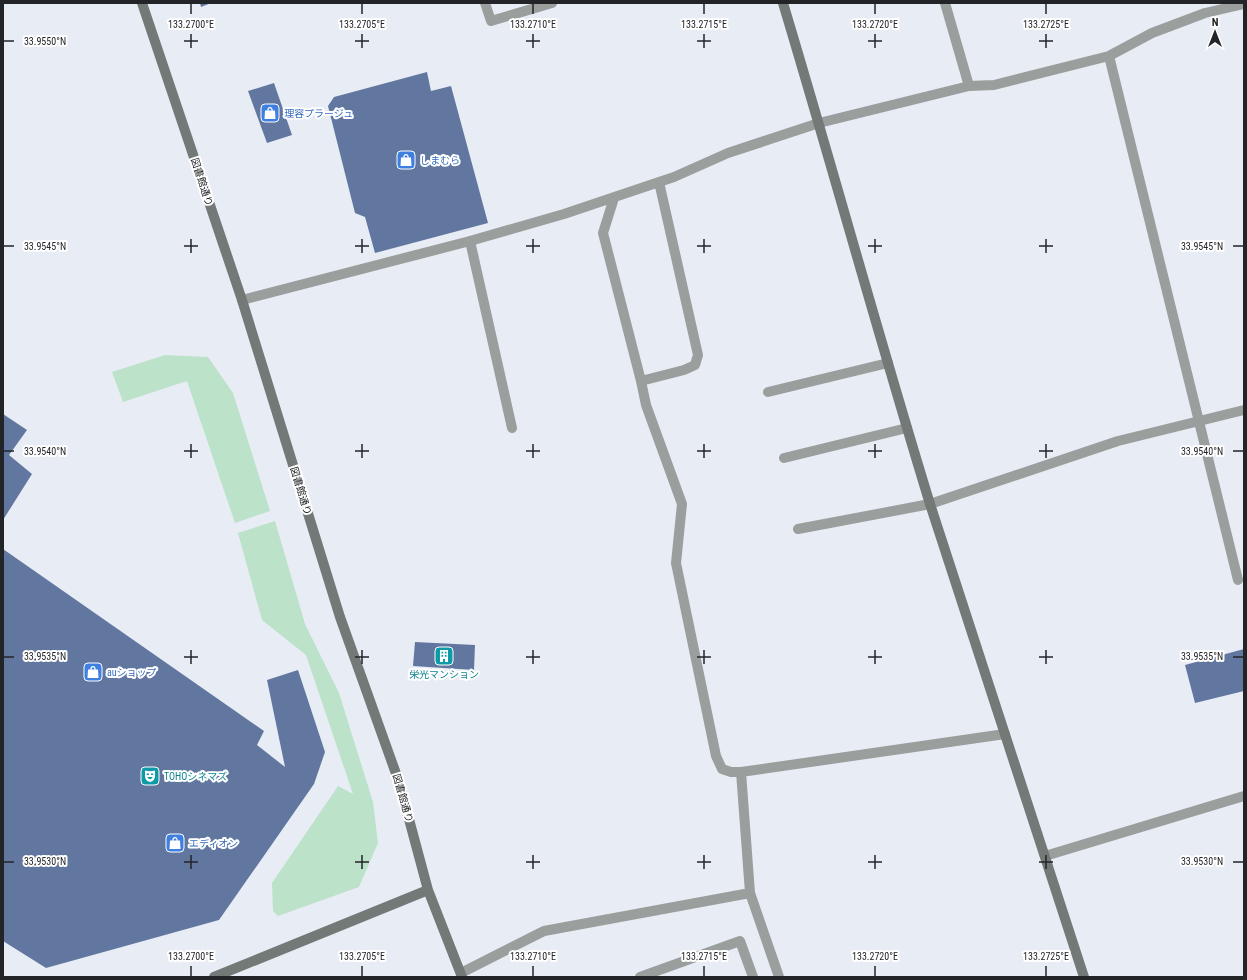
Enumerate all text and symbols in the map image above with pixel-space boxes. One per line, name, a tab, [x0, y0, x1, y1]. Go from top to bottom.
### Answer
north arrow	[1195, 12, 1235, 52]
text: N	[1212, 16, 1219, 29]
text: 133.2700°E	[168, 19, 214, 30]
text: 133.2705°E	[339, 19, 385, 30]
text: 133.2710°E	[510, 19, 556, 30]
text: 133.2715°E	[681, 19, 727, 30]
text: 133.2720°E	[852, 19, 898, 30]
text: 133.2725°E	[1023, 19, 1069, 30]
text: 33.9550°N	[24, 36, 66, 47]
shop icon: 理容プラージュ	[259, 102, 281, 124]
place label: 理容プラージュ	[284, 108, 353, 119]
shop icon: しまむら	[395, 149, 417, 171]
place label: しまむら	[420, 155, 460, 166]
street label: 図書館通り	[189, 157, 215, 207]
text: 33.9545°N	[24, 241, 66, 252]
text: 33.9545°N	[1181, 241, 1223, 252]
text: 33.9540°N	[24, 446, 66, 457]
text: 33.9540°N	[1181, 446, 1223, 457]
street label: 図書館通り	[288, 465, 314, 517]
building icon: 栄光マンション	[433, 645, 455, 667]
text: 33.9535°N	[24, 651, 66, 662]
text: 33.9535°N	[1181, 651, 1223, 662]
shop icon: auショップ	[82, 661, 104, 683]
place label: auショップ	[107, 667, 157, 678]
place label: 栄光マンション	[409, 669, 479, 680]
theatre icon: TOHOシネマズ	[139, 765, 161, 787]
place label: TOHOシネマズ	[164, 771, 227, 782]
street label: 図書館通り	[391, 772, 415, 824]
shop icon: エディオン	[164, 832, 186, 854]
place label: エディオン	[189, 838, 238, 849]
text: 33.9530°N	[24, 856, 66, 867]
text: 33.9530°N	[1181, 856, 1223, 867]
text: 133.2700°E	[168, 951, 214, 962]
text: 133.2705°E	[339, 951, 385, 962]
text: 133.2710°E	[510, 951, 556, 962]
text: 133.2715°E	[681, 951, 727, 962]
text: 133.2720°E	[852, 951, 898, 962]
text: 133.2725°E	[1023, 951, 1069, 962]

